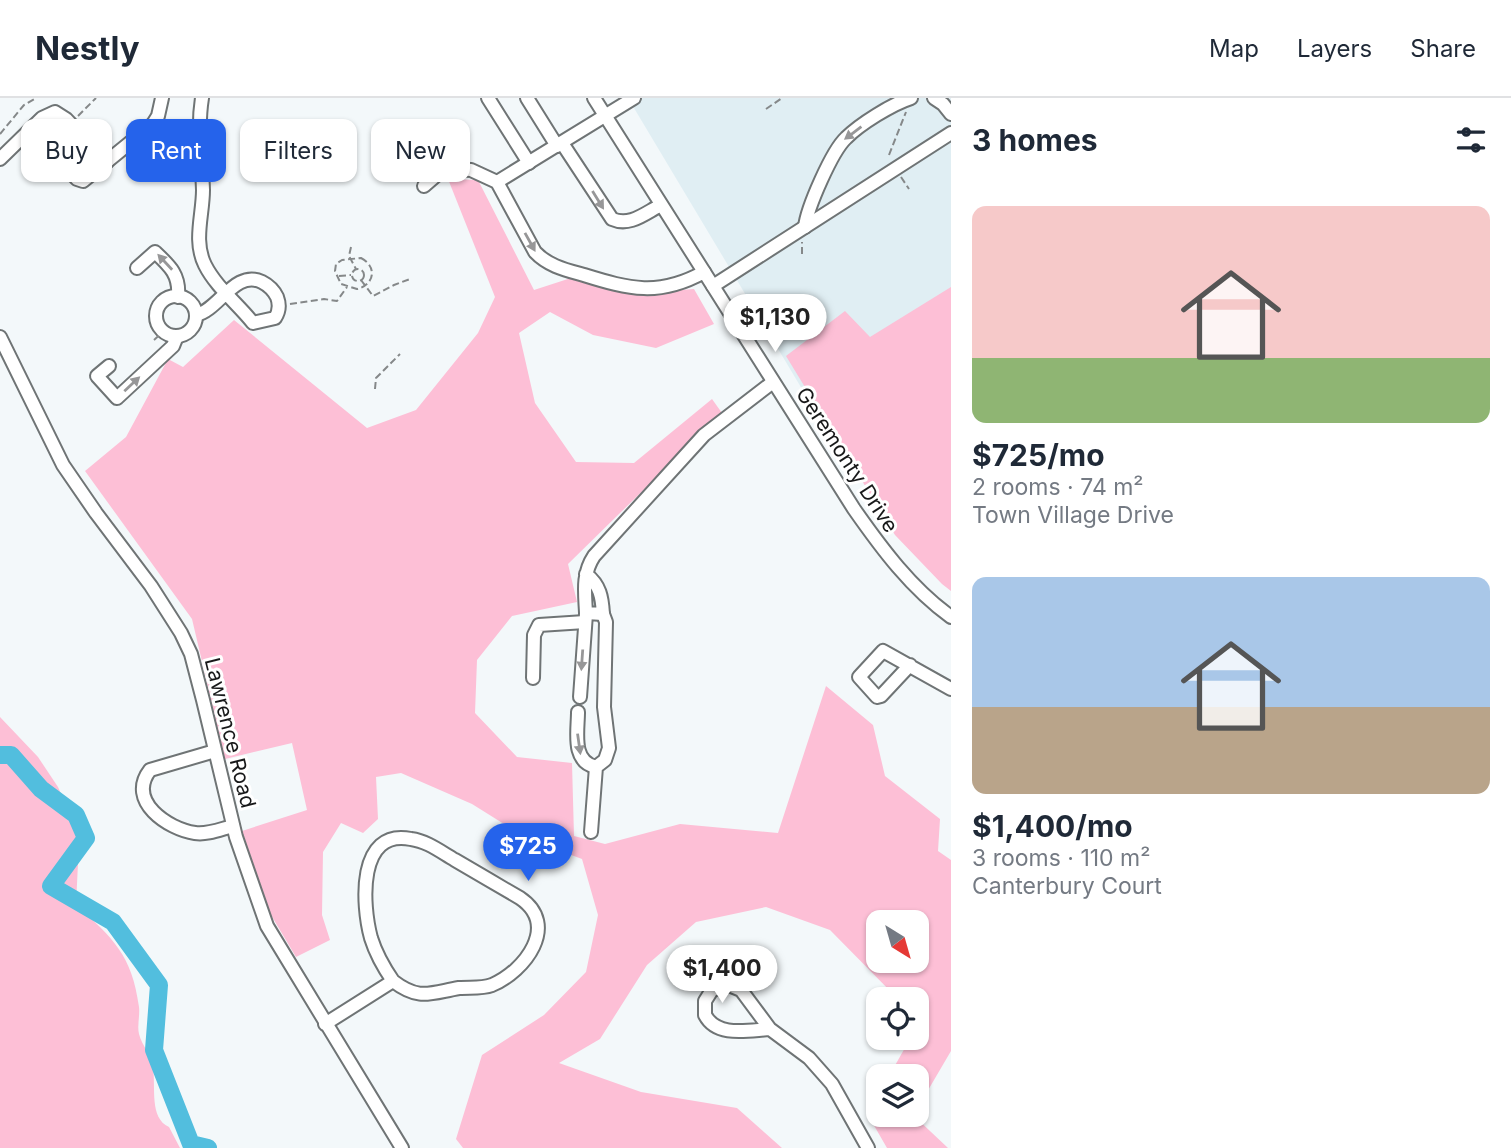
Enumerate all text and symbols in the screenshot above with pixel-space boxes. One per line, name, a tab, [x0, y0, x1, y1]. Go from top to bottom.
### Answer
text: Nestly	[35, 28, 140, 68]
text: Map	[1209, 34, 1259, 63]
text: Layers	[1297, 34, 1372, 63]
text: Share	[1410, 34, 1476, 63]
chip: Buy	[21, 119, 112, 182]
chip: Rent	[126, 119, 226, 182]
chip: Filters	[240, 119, 357, 182]
chip: New	[371, 119, 470, 182]
icon: filters	[1452, 121, 1490, 159]
text: 3 homes	[972, 122, 1098, 158]
one-way arrow	[844, 125, 862, 139]
one-way arrow	[592, 191, 605, 210]
one-way arrow	[523, 232, 535, 252]
icon: home	[1168, 252, 1294, 378]
one-way arrow	[158, 254, 174, 271]
pin: $1,130	[718, 294, 832, 354]
text: $1,130	[740, 303, 810, 331]
one-way arrow	[123, 376, 140, 392]
street label: Geremonty Drive	[791, 382, 904, 537]
text: $725/mo	[972, 437, 1105, 473]
text: 2 rooms · 74 m²	[972, 473, 1144, 501]
text: Town Village Drive	[972, 501, 1174, 529]
icon: home	[1168, 623, 1294, 749]
one-way arrow	[576, 649, 587, 671]
street label: Lawrence Road	[200, 655, 261, 811]
one-way arrow	[574, 733, 585, 755]
text: $1,400/mo	[972, 808, 1133, 844]
pin: $725	[487, 824, 569, 883]
text: $725	[499, 832, 557, 860]
text: 3 rooms · 110 m²	[972, 844, 1150, 872]
text: Canterbury Court	[972, 872, 1162, 900]
north arrow	[866, 910, 929, 973]
map controls	[866, 910, 929, 1127]
pin: $1,400	[665, 946, 779, 1005]
text: $1,400	[682, 954, 762, 982]
button: locate	[866, 987, 929, 1050]
button: layers	[866, 1064, 929, 1127]

